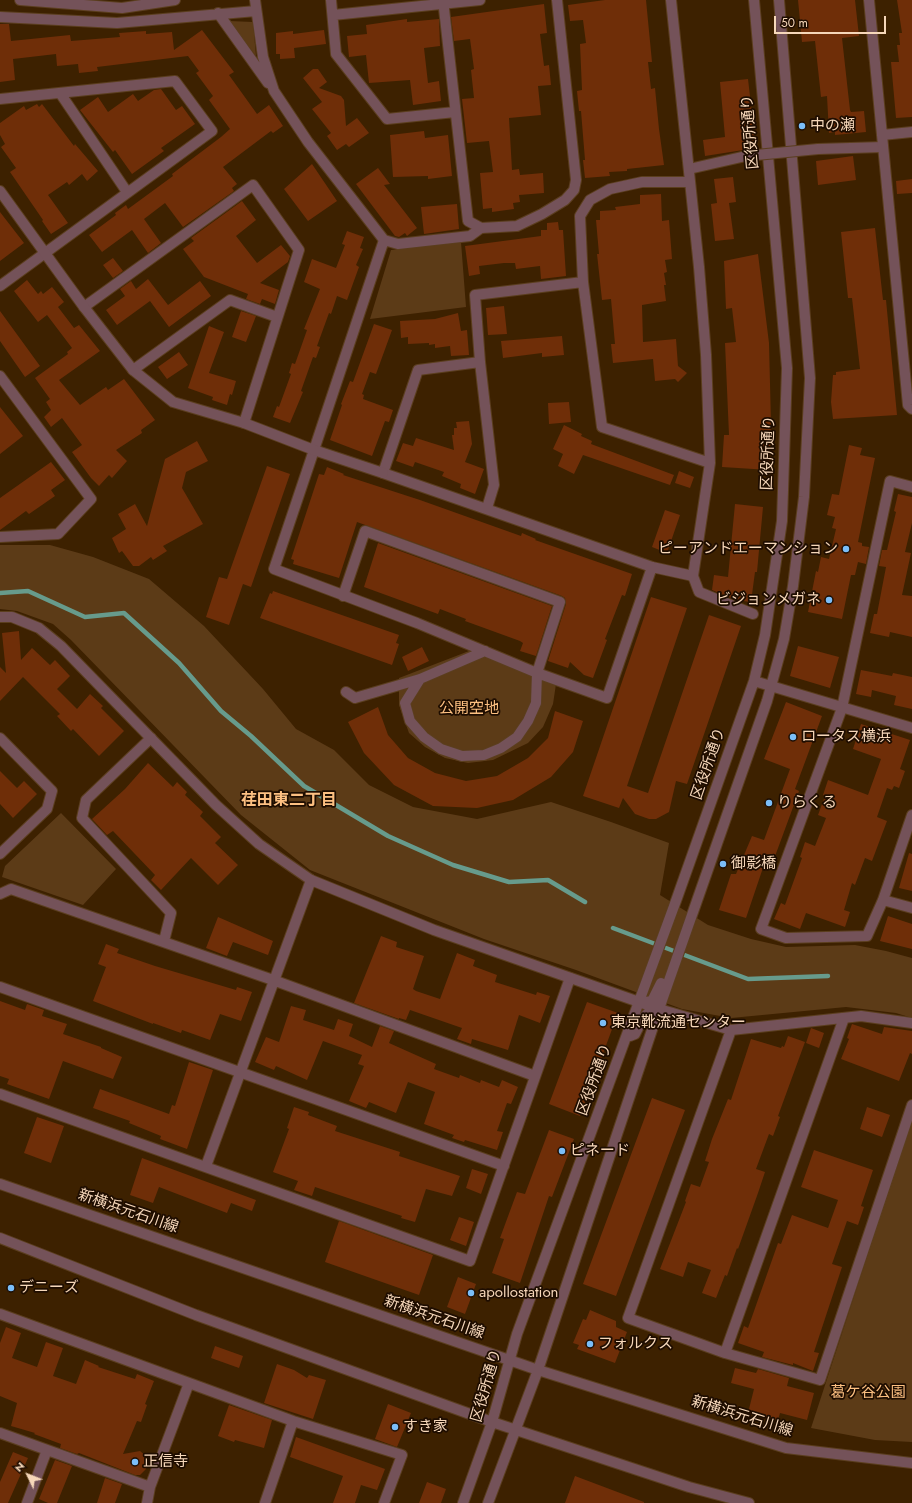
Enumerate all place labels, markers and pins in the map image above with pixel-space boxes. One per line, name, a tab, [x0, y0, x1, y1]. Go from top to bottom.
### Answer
place label: 中の瀬	[810, 117, 855, 135]
marker: 中の瀬	[797, 121, 807, 131]
place label: ピーアンドエーマンション	[658, 540, 838, 558]
marker: ピーアンドエーマンション	[841, 544, 851, 554]
place label: ビジョンメガネ	[716, 591, 821, 609]
marker: ビジョンメガネ	[824, 595, 834, 605]
place label: ロータス横浜	[801, 728, 891, 746]
marker: ロータス横浜	[788, 732, 798, 742]
place label: りらくる	[777, 794, 837, 812]
marker: りらくる	[764, 798, 774, 808]
place label: 御影橋	[731, 855, 776, 873]
marker: 御影橋	[718, 859, 728, 869]
place label: 東京靴流通センター	[611, 1014, 746, 1032]
marker: 東京靴流通センター	[598, 1018, 608, 1028]
place label: ピネード	[570, 1142, 630, 1160]
marker: ピネード	[557, 1146, 567, 1156]
place label: デニーズ	[19, 1279, 79, 1297]
marker: デニーズ	[6, 1283, 16, 1293]
place label: apollostation	[479, 1284, 558, 1302]
marker: apollostation	[466, 1288, 476, 1298]
place label: フォルクス	[598, 1335, 673, 1353]
marker: フォルクス	[585, 1339, 595, 1349]
place label: すき家	[403, 1418, 448, 1436]
marker: すき家	[390, 1422, 400, 1432]
place label: 正信寺	[143, 1453, 188, 1471]
marker: 正信寺	[130, 1457, 140, 1467]

